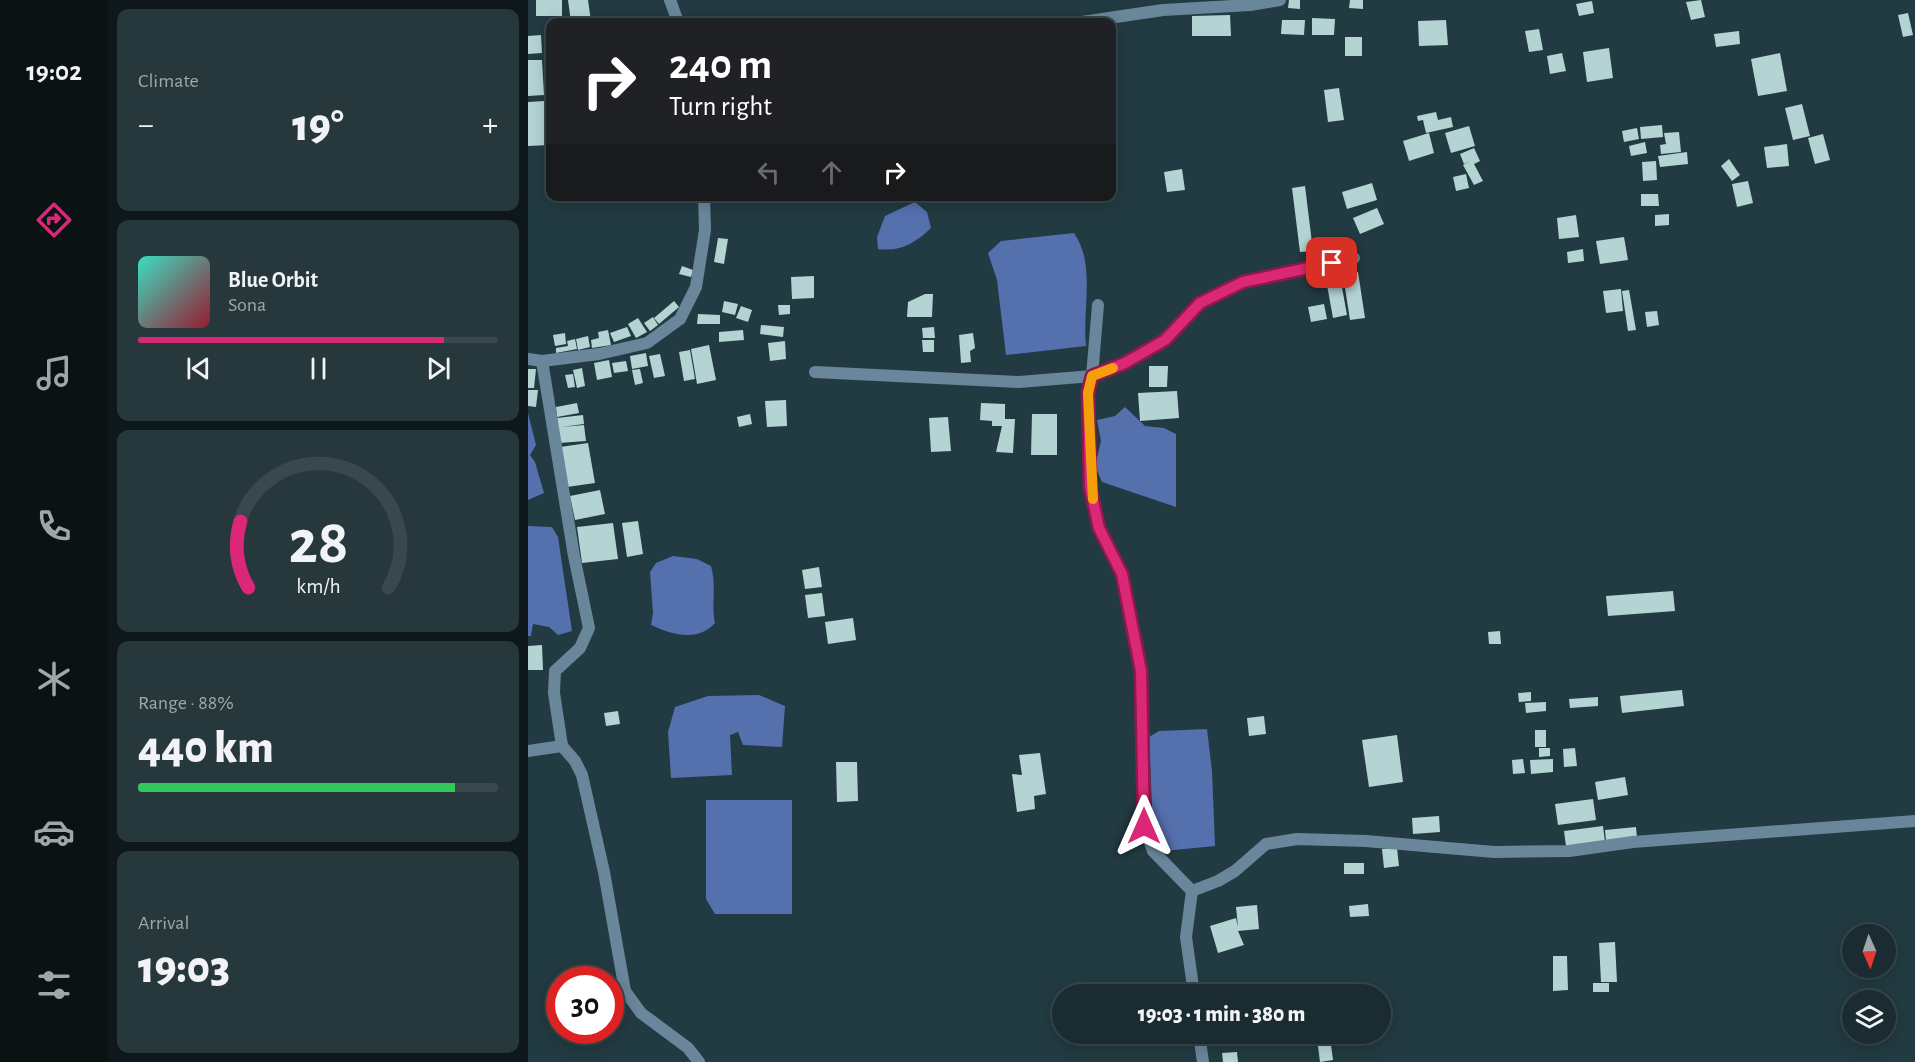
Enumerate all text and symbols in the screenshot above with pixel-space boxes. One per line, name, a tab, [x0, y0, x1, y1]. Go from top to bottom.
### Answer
icon: right	[570, 42, 648, 120]
text: 240 m	[669, 44, 772, 86]
text: 19:02	[26, 58, 82, 85]
text: Climate	[138, 71, 199, 91]
text: Turn right	[669, 93, 772, 120]
text: 19°	[292, 104, 344, 149]
text: −	[138, 109, 154, 142]
text: +	[482, 109, 498, 142]
icon: left	[752, 156, 785, 189]
icon: ahead	[815, 156, 848, 189]
icon: right	[878, 156, 911, 189]
icon: directions	[33, 199, 75, 241]
pin	[1306, 237, 1357, 288]
icon: arrive	[1315, 246, 1348, 279]
text: Blue Orbit	[228, 269, 318, 291]
text: Sona	[228, 295, 266, 315]
icon: music	[33, 352, 75, 394]
icon: previous	[182, 352, 215, 385]
icon: pause	[302, 352, 335, 385]
icon: next	[422, 352, 455, 385]
icon: phone	[33, 505, 75, 547]
text: 28	[288, 512, 348, 574]
text: km/h	[296, 576, 340, 597]
icon: climate	[33, 658, 75, 700]
text: Range · 88%	[138, 693, 234, 713]
text: 440 km	[138, 726, 274, 771]
position arrow	[1112, 794, 1176, 858]
icon: car	[33, 811, 75, 853]
text: Arrival	[138, 913, 189, 933]
north arrow	[1842, 924, 1896, 978]
map controls	[1842, 924, 1896, 1044]
text: 19:03	[138, 946, 230, 991]
icon: filters	[33, 964, 75, 1006]
speed limit sign: 30	[546, 966, 624, 1044]
button: layers	[1842, 990, 1896, 1044]
text: 19:03 · 1 min · 380 m	[1138, 1003, 1305, 1025]

